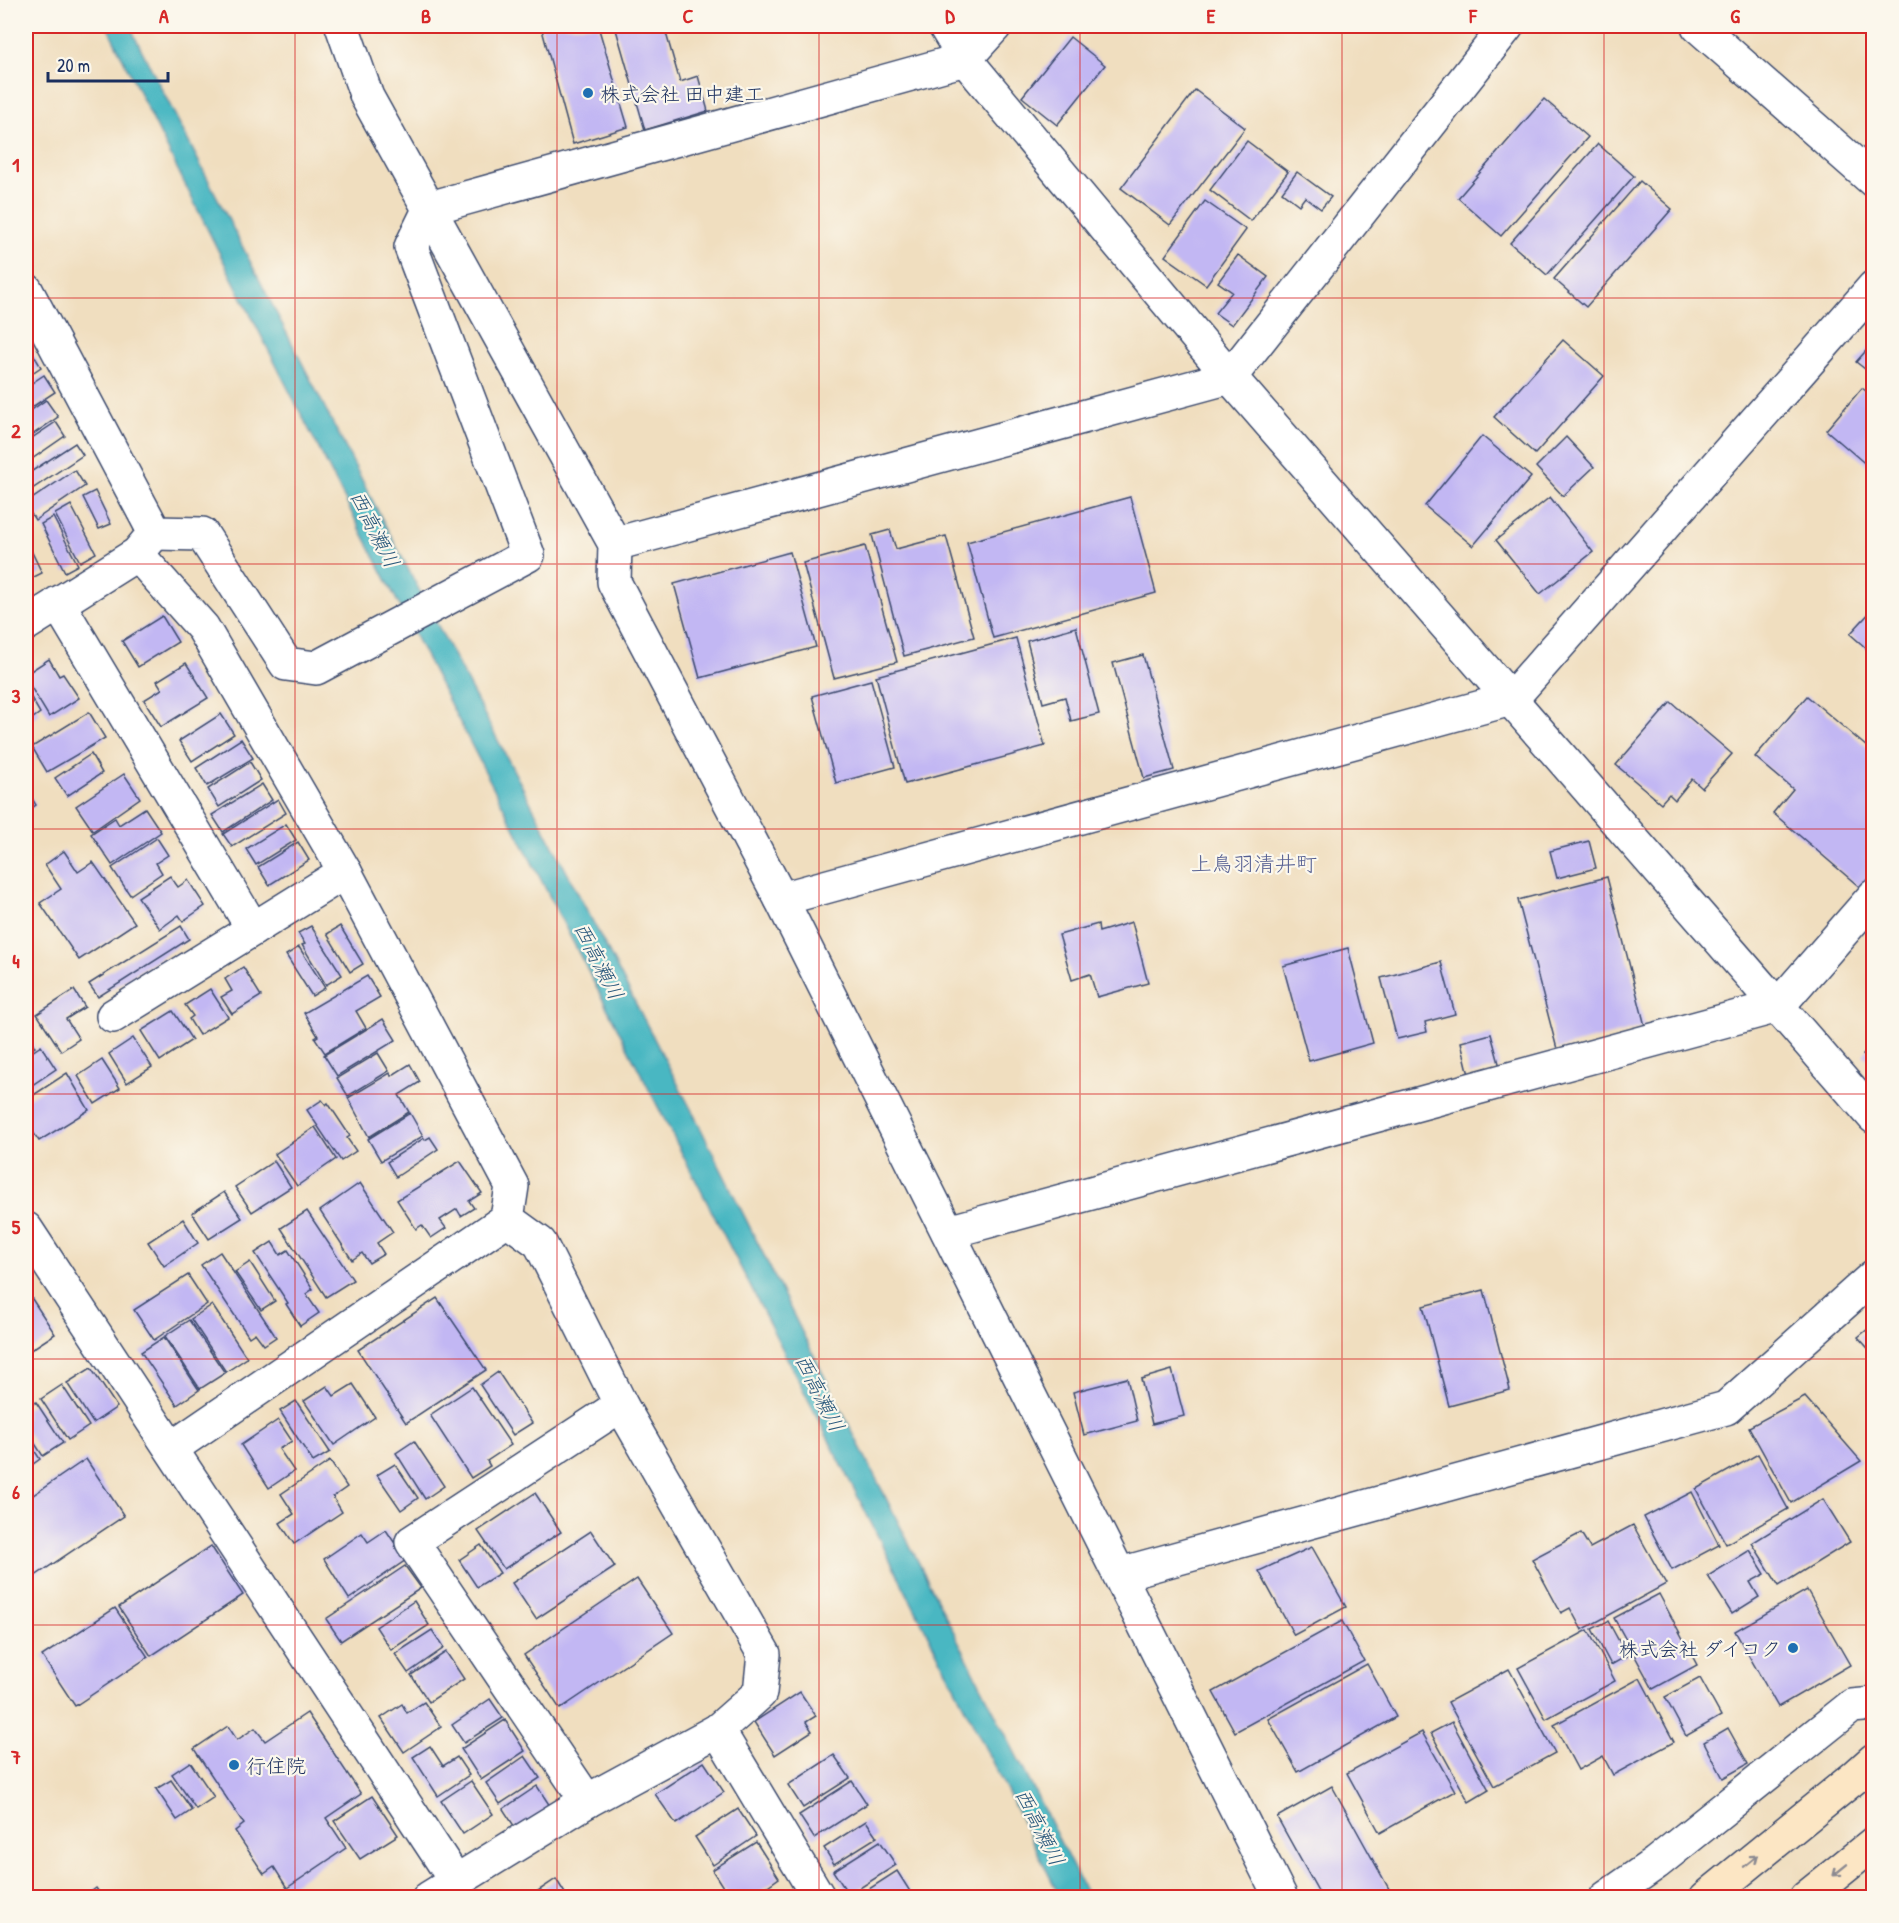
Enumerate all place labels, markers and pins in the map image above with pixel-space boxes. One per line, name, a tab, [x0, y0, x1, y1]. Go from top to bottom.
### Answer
place label: 株式会社 田中建工	[600, 80, 765, 107]
marker: 株式会社 田中建工	[581, 86, 595, 100]
place label: 株式会社 ダイコク	[1618, 1635, 1781, 1662]
marker: 株式会社 ダイコク	[1786, 1641, 1800, 1655]
place label: 行住院	[246, 1752, 306, 1779]
marker: 行住院	[227, 1758, 241, 1772]

